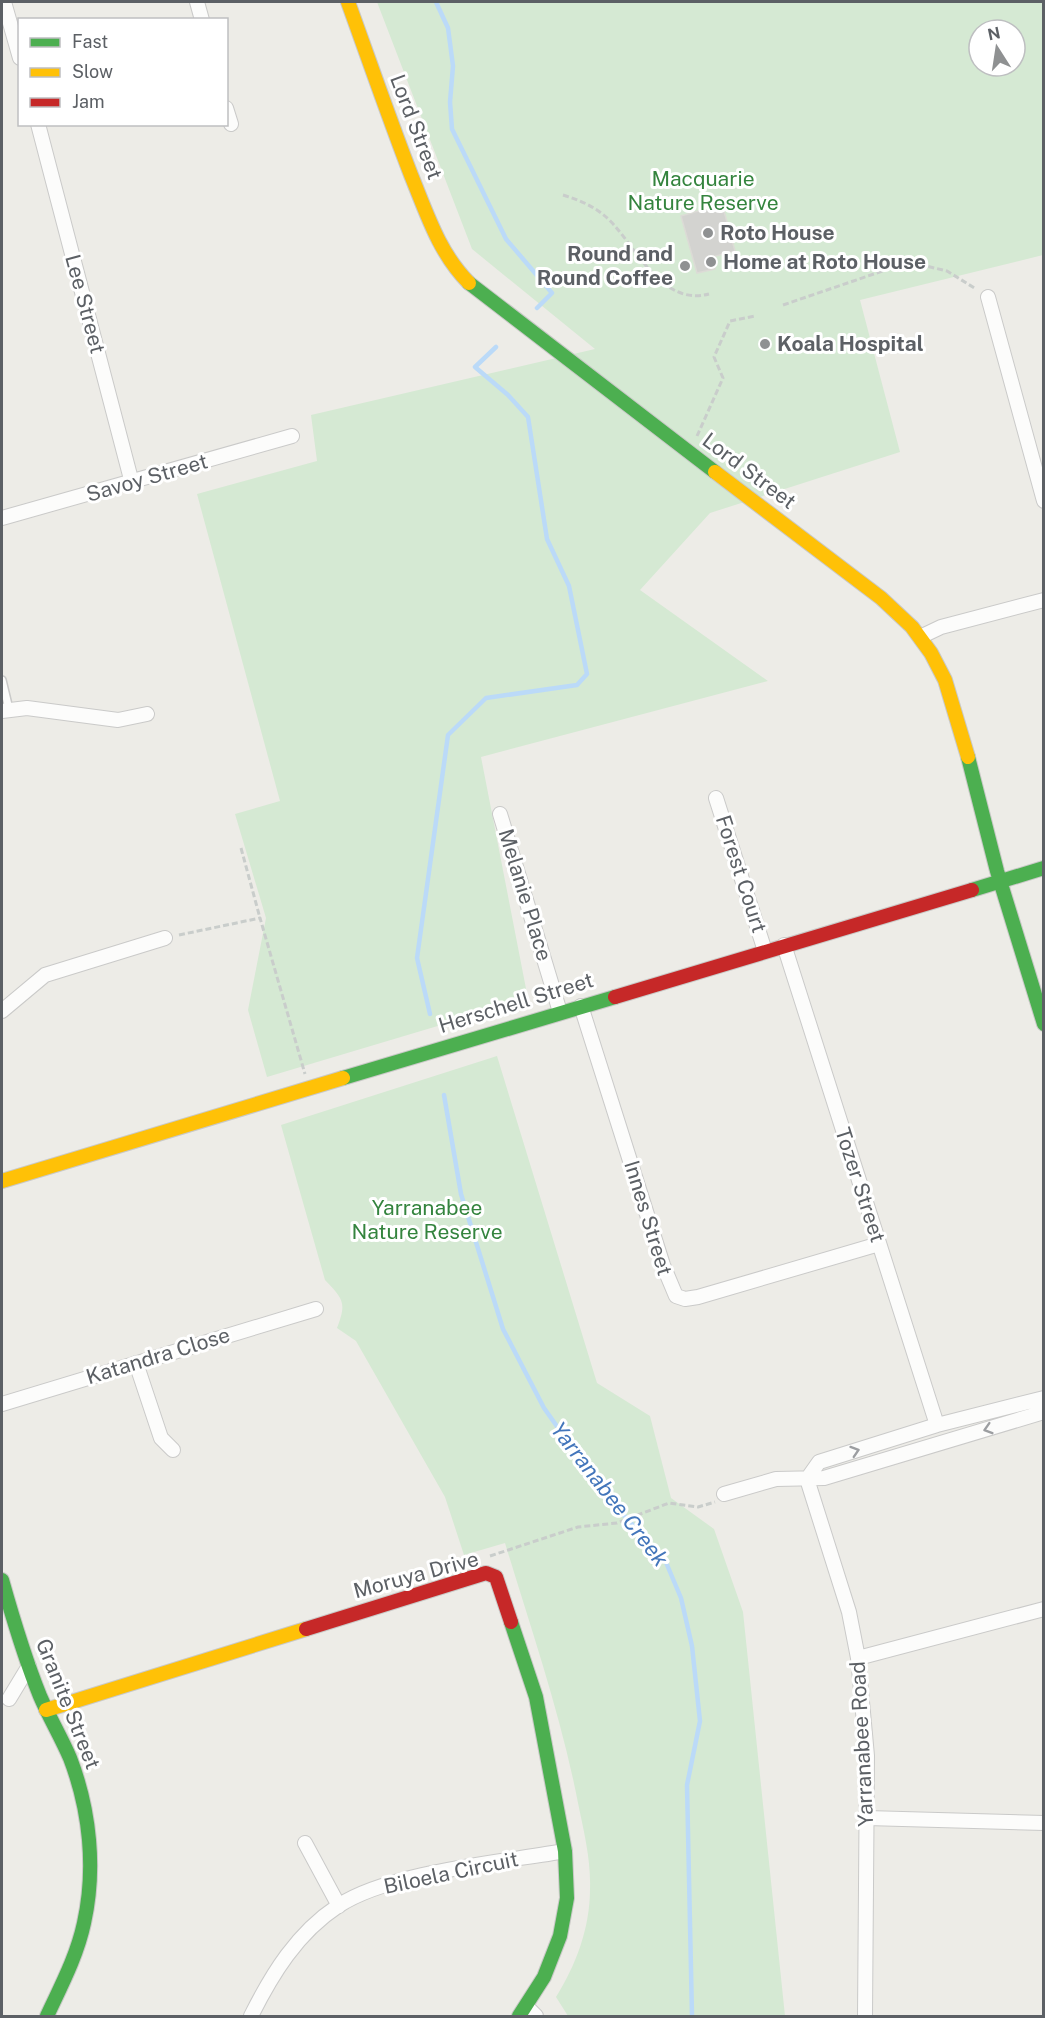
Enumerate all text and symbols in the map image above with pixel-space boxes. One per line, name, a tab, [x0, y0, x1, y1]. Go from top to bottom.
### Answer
legend	[18, 18, 228, 126]
north arrow	[967, 18, 1027, 78]
text: N	[986, 23, 1002, 44]
text: Fast	[72, 31, 108, 52]
text: Slow	[72, 61, 113, 82]
street label: Lord Street	[385, 71, 448, 183]
text: Jam	[72, 91, 105, 112]
park label: Macquarie Nature Reserve	[627, 166, 779, 215]
place label: Roto House	[720, 220, 835, 245]
marker: Roto House	[701, 226, 715, 240]
place label: Round and Round Coffee	[537, 241, 673, 290]
place label: Home at Roto House	[723, 249, 926, 274]
street label: Lee Street	[60, 251, 111, 356]
marker: Home at Roto House	[704, 255, 718, 269]
marker: Round and Round Coffee	[678, 259, 692, 273]
place label: Koala Hospital	[777, 331, 924, 356]
marker: Koala Hospital	[758, 337, 772, 351]
street label: Lord Street	[698, 427, 801, 514]
street label: Savoy Street	[83, 448, 210, 507]
street label: Forest Court	[711, 812, 772, 936]
street label: Melanie Place	[494, 826, 557, 964]
street label: Herschell Street	[435, 967, 596, 1038]
street label: Tozer Street	[830, 1124, 891, 1245]
street label: Innes Street	[619, 1157, 678, 1278]
park label: Yarranabee Nature Reserve	[351, 1195, 503, 1244]
street label: Katandra Close	[83, 1322, 233, 1389]
water label: Yarranabee Creek	[546, 1417, 674, 1571]
one-way arrow	[983, 1422, 993, 1434]
one-way arrow	[849, 1446, 860, 1458]
street label: Moruya Drive	[350, 1546, 481, 1603]
street label: Granite Street	[31, 1635, 106, 1773]
street label: Yarranabee Road	[845, 1661, 878, 1827]
street label: Biloela Circuit	[381, 1846, 520, 1899]

